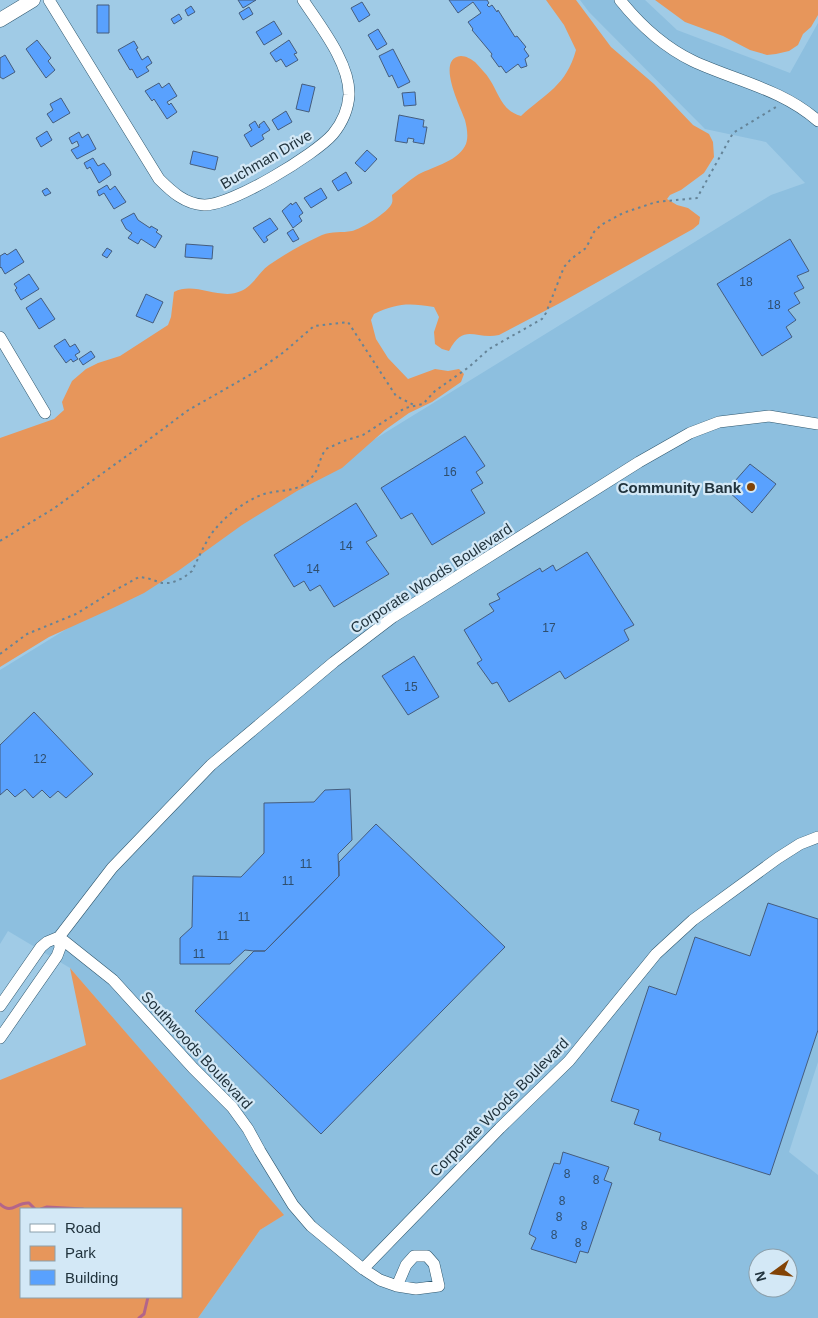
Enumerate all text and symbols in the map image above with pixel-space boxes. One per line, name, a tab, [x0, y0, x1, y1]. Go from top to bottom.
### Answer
street label: Buchman Drive	[217, 126, 315, 192]
house number: 18	[739, 275, 753, 289]
house number: 18	[767, 298, 781, 312]
house number: 16	[443, 465, 457, 479]
place label: Community Bank	[618, 479, 742, 496]
marker: Community Bank	[745, 481, 757, 493]
street label: Corporate Woods Boulevard	[347, 519, 515, 637]
house number: 14	[339, 539, 353, 553]
house number: 14	[306, 562, 320, 576]
house number: 17	[542, 621, 556, 635]
house number: 15	[404, 680, 418, 694]
house number: 12	[33, 752, 47, 766]
house number: 11	[300, 857, 313, 871]
house number: 11	[282, 874, 295, 888]
house number: 11	[238, 910, 251, 924]
house number: 11	[217, 929, 230, 943]
house number: 11	[193, 947, 206, 961]
street label: Southwoods Boulevard	[138, 988, 256, 1112]
street label: Corporate Woods Boulevard	[426, 1034, 572, 1180]
house number: 8	[564, 1167, 571, 1181]
house number: 8	[593, 1173, 600, 1187]
house number: 8	[559, 1194, 566, 1208]
legend	[20, 1208, 182, 1298]
house number: 8	[556, 1210, 563, 1224]
text: Road	[65, 1219, 101, 1236]
house number: 8	[581, 1219, 588, 1233]
house number: 8	[551, 1228, 558, 1242]
house number: 8	[575, 1236, 582, 1250]
text: Park	[65, 1244, 96, 1261]
north arrow	[748, 1248, 798, 1298]
text: Building	[65, 1269, 118, 1286]
text: N	[751, 1269, 769, 1283]

